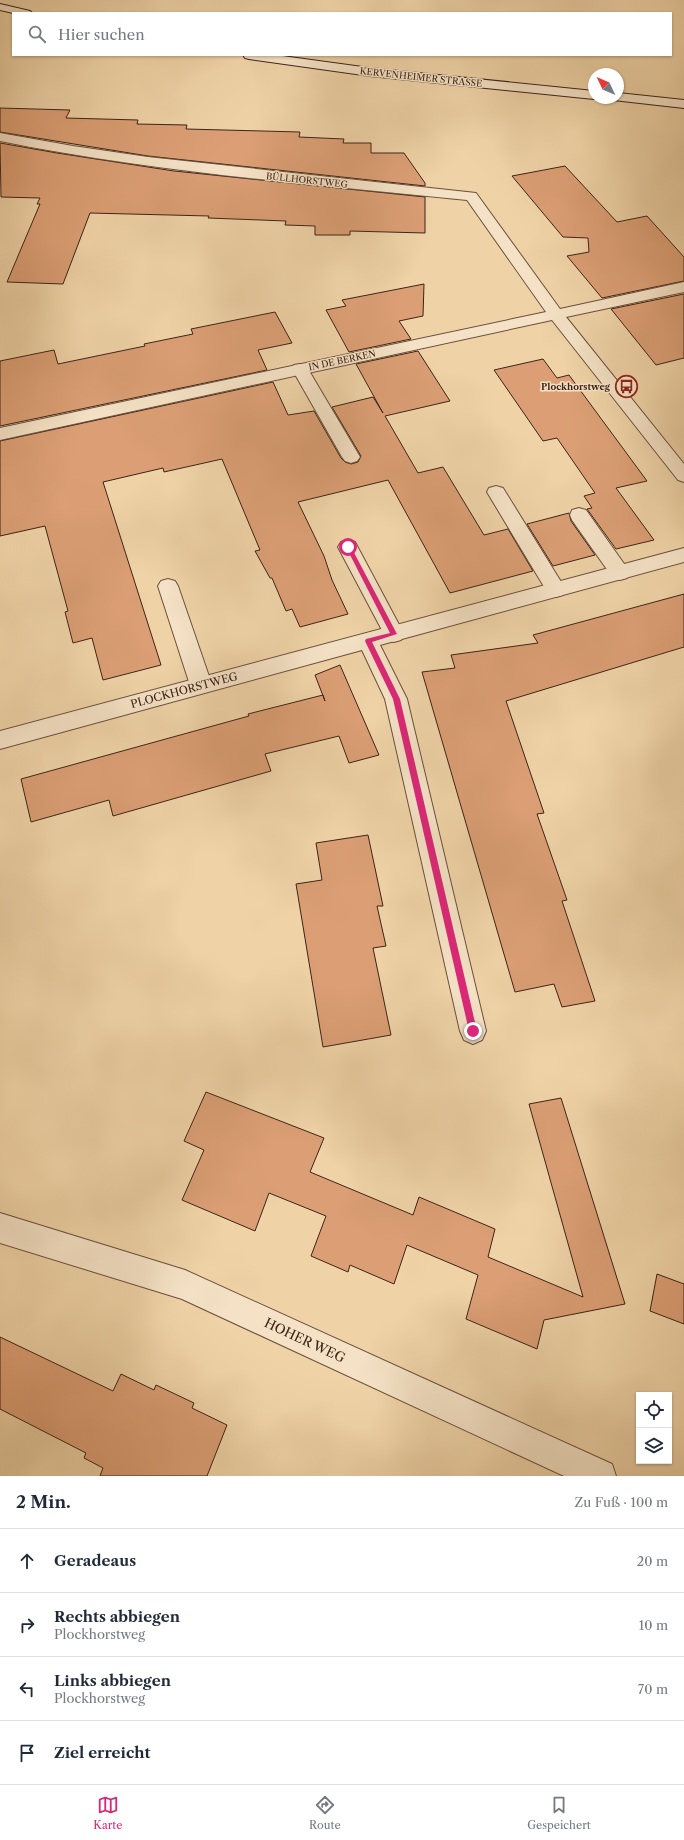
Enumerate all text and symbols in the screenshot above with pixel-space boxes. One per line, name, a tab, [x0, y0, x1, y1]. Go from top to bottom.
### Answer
search box	[12, 12, 672, 56]
icon: search	[26, 23, 48, 45]
text: Hier suchen	[58, 25, 145, 44]
street label: KERVENHEIMER STRASSE	[359, 65, 483, 89]
north arrow	[588, 68, 624, 104]
street label: BÜLLHORSTWEG	[266, 170, 349, 190]
street label: IN DE BERKEN	[307, 347, 377, 373]
bus stop icon: Plockhorstweg	[613, 373, 639, 399]
place label: Plockhorstweg	[541, 381, 611, 392]
route start	[339, 538, 357, 556]
street label: PLOCKHORSTWEG	[129, 669, 239, 711]
route end	[464, 1022, 482, 1040]
street label: HOHER WEG	[262, 1314, 348, 1366]
map controls	[636, 1392, 672, 1464]
button: locate	[636, 1392, 672, 1428]
button: layers	[636, 1428, 672, 1464]
text: 2 Min.	[16, 1492, 71, 1512]
text: Zu Fuß · 100 m	[575, 1494, 668, 1510]
icon: ahead	[16, 1550, 38, 1572]
text: Geradeaus	[54, 1551, 136, 1570]
text: 20 m	[637, 1553, 668, 1569]
text: Rechts abbiegen	[54, 1607, 180, 1626]
icon: right	[16, 1614, 38, 1636]
text: 10 m	[639, 1617, 668, 1633]
text: Plockhorstweg	[54, 1626, 145, 1642]
text: Links abbiegen	[54, 1671, 171, 1690]
icon: left	[16, 1678, 38, 1700]
text: 70 m	[638, 1681, 668, 1697]
text: Plockhorstweg	[54, 1690, 145, 1706]
icon: arrive	[16, 1742, 38, 1764]
text: Ziel erreicht	[54, 1743, 150, 1762]
tab: Karte	[93, 1794, 122, 1832]
tab: Route	[309, 1794, 341, 1832]
tab: Gespeichert	[527, 1794, 591, 1832]

